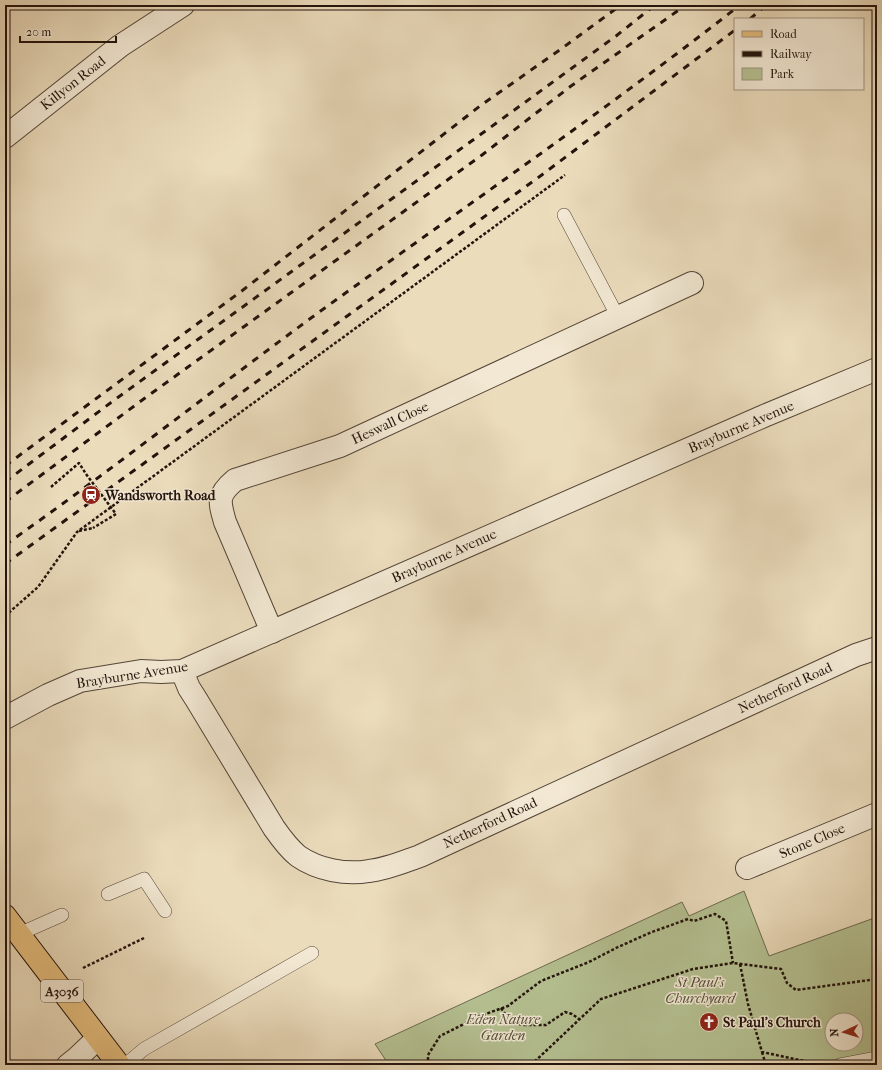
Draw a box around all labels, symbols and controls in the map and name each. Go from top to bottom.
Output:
scale bar [20,18,116,44]
legend [734,18,864,90]
text: 20 m [26,25,51,39]
text: Road [770,27,797,41]
text: Railway [770,47,812,61]
street label: Killyon Road [37,52,109,114]
text: Park [770,67,795,81]
street label: Brayburne Avenue [686,397,796,457]
street label: Heswall Close [349,398,431,448]
station icon: Wandsworth Road [80,484,102,506]
place label: Wandsworth Road [104,487,217,504]
street label: Brayburne Avenue [389,525,499,587]
street label: Brayburne Avenue [75,658,189,692]
street label: Netherford Road [735,659,835,717]
street label: Netherford Road [440,794,540,852]
street label: Stone Close [777,820,847,862]
park label: St Paul's Churchyard [665,974,737,1007]
road number: A3036 [41,980,83,1002]
park label: Eden Nature Garden [465,1011,540,1044]
church icon: St Paul's Church [698,1011,720,1033]
north arrow [824,1012,864,1052]
place label: St Paul's Church [723,1014,822,1031]
text: N [828,1027,841,1037]

